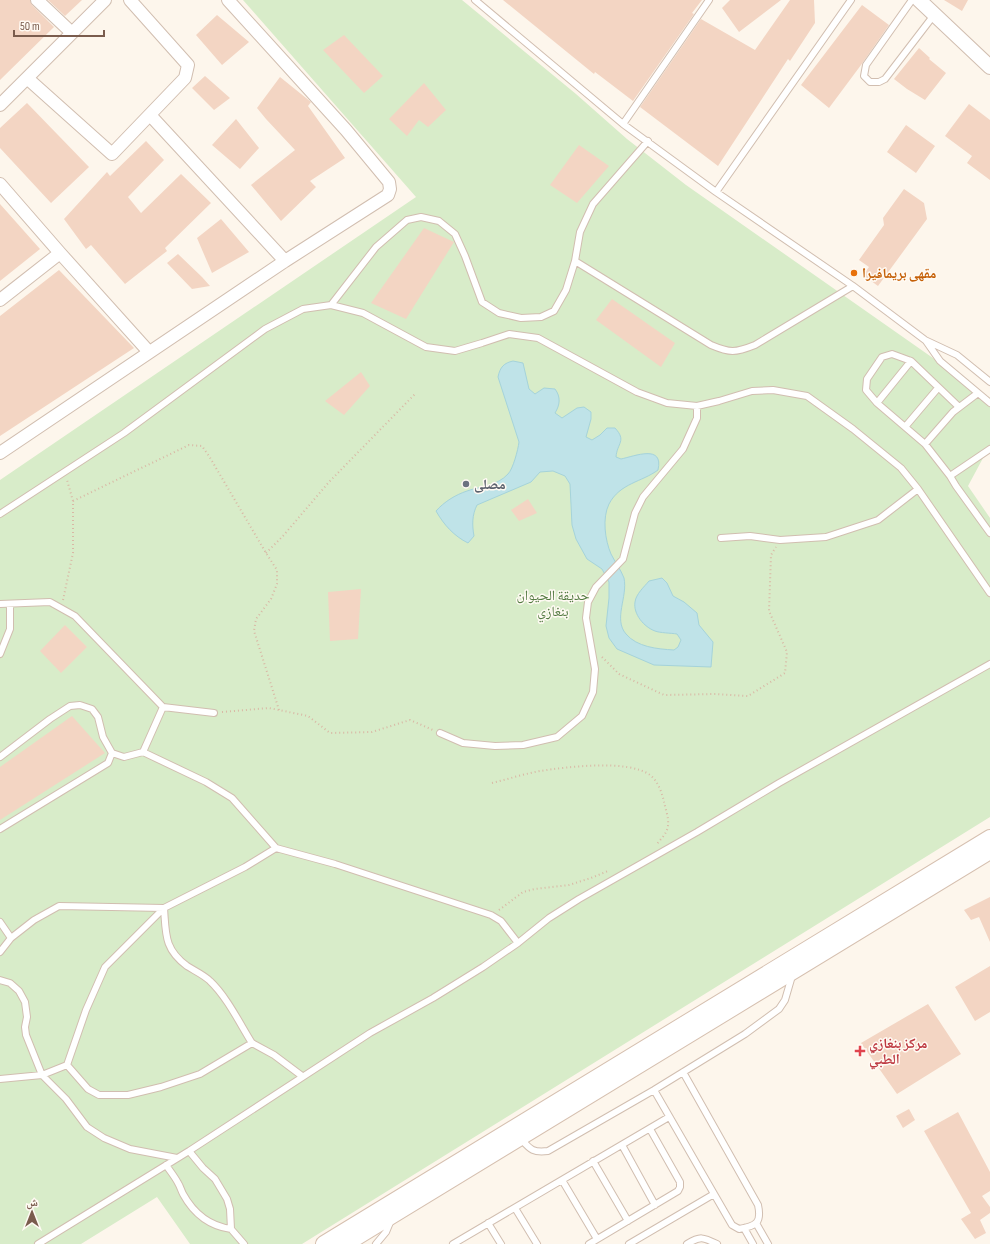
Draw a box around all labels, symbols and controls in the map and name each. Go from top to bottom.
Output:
scale bar [14,12,104,38]
text: 50 m [20,19,40,34]
place label: مقهى بريمافيرا [862,265,936,282]
marker: مقهى بريمافيرا [849,268,859,278]
place label: مصلى [474,476,506,493]
marker: مصلى [461,479,471,489]
park label: حديقة الحيوان بنغازي [516,587,590,622]
place label: مركز بنغازي الطبي [869,1035,928,1070]
marker: مركز بنغازي الطبي [854,1045,866,1057]
north arrow [12,1192,52,1232]
text: ش [26,1196,38,1210]

